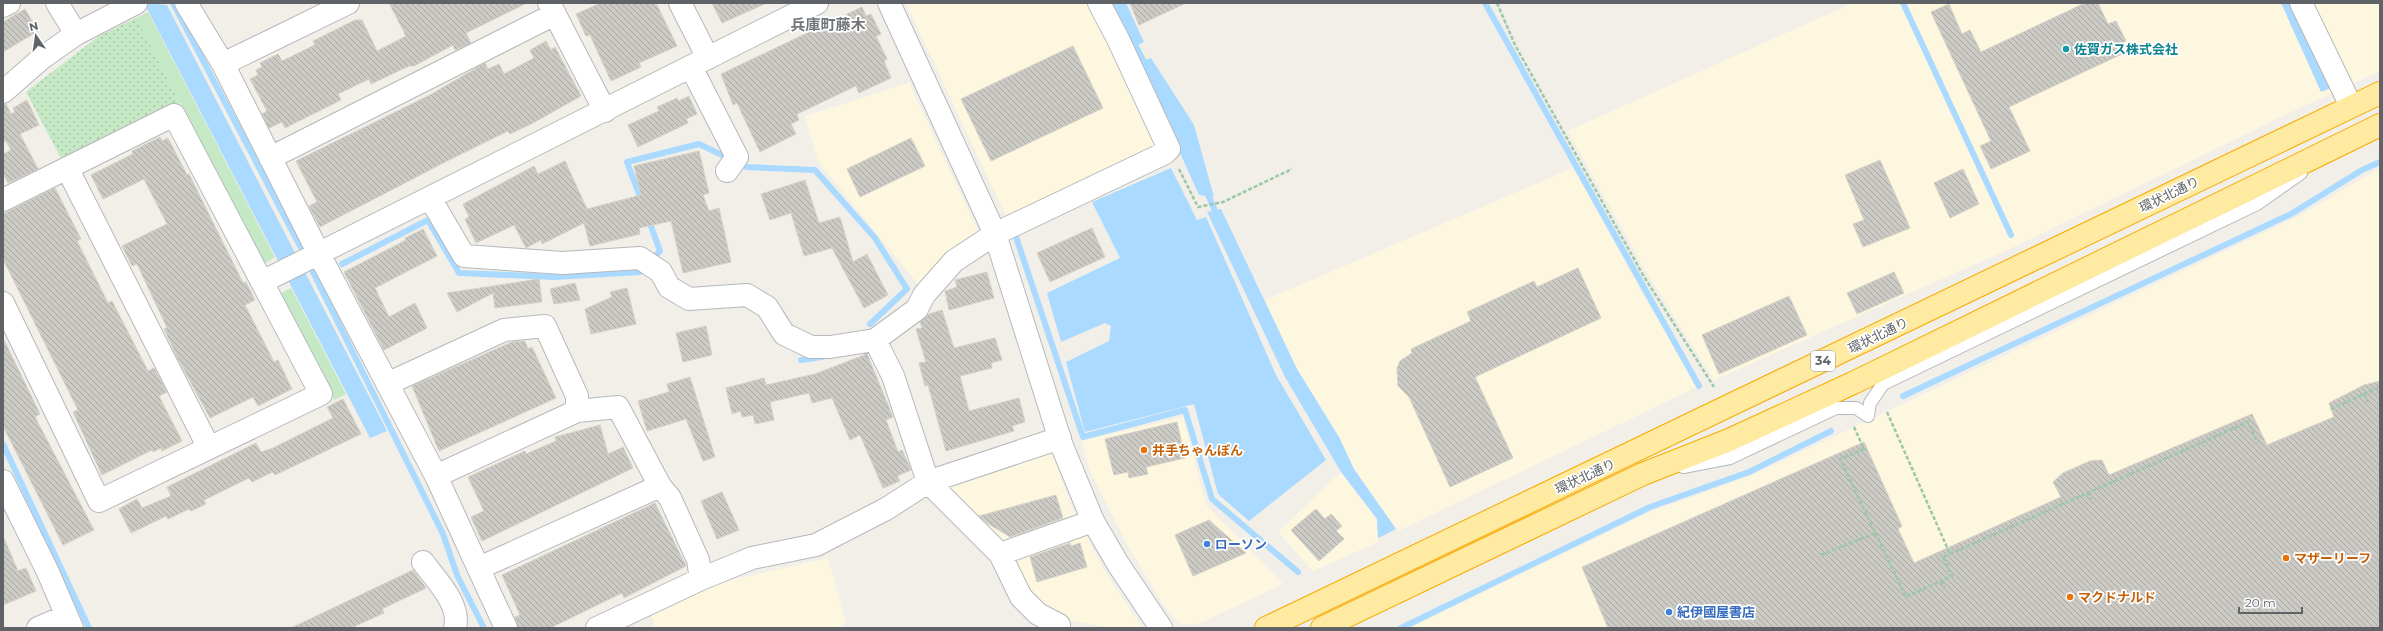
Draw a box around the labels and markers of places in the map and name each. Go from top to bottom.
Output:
place label: 佐賀ガス株式会社 [2074,41,2178,57]
marker: 佐賀ガス株式会社 [2061,44,2071,54]
place label: 井手ちゃんぽん [1152,442,1243,458]
marker: 井手ちゃんぽん [1139,445,1149,455]
place label: ローソン [1215,536,1267,552]
marker: ローソン [1202,539,1212,549]
place label: マザーリーフ [2294,550,2371,566]
marker: マザーリーフ [2281,553,2291,563]
place label: マクドナルド [2078,589,2156,605]
marker: マクドナルド [2065,592,2075,602]
place label: 紀伊國屋書店 [1677,604,1755,620]
marker: 紀伊國屋書店 [1664,607,1674,617]

